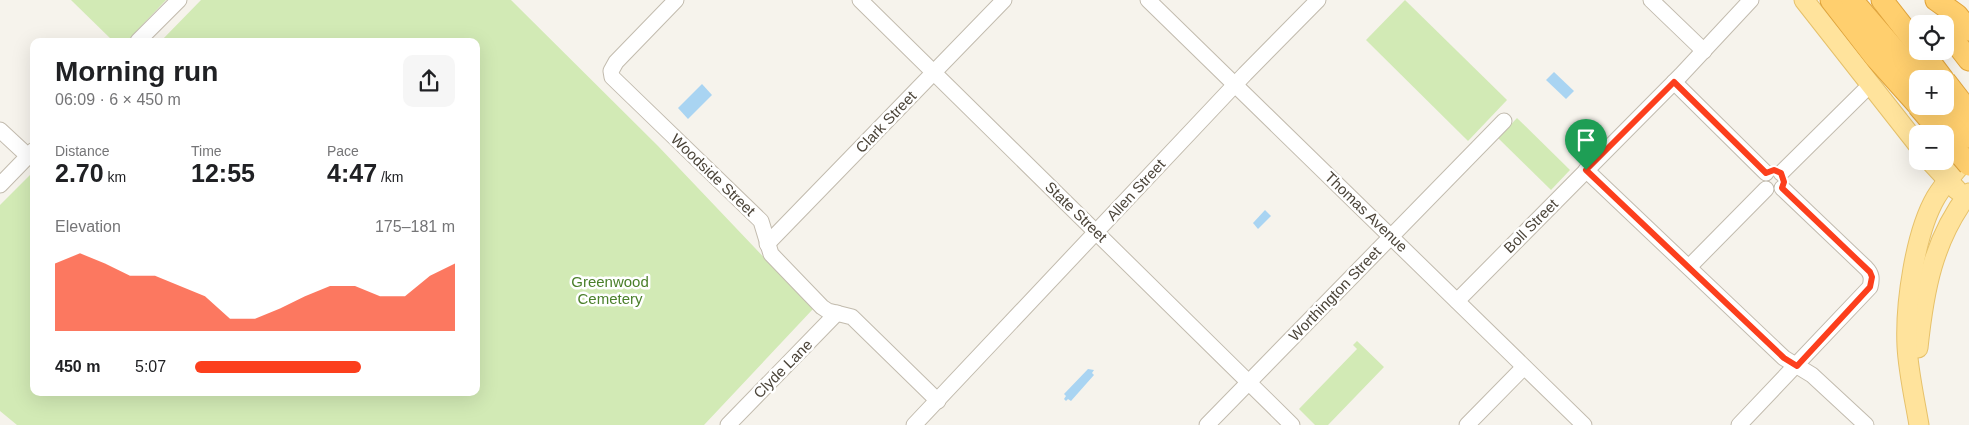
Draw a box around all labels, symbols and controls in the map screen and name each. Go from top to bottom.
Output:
map controls [1909,15,1954,170]
button: locate [1909,15,1954,60]
button: share [403,55,455,107]
text: Morning run [55,56,218,87]
button: + [1909,70,1954,115]
street label: Clark Street [852,87,920,156]
text: 06:09 · 6 × 450 m [55,91,181,108]
pin [1565,119,1607,170]
button: − [1909,125,1954,170]
icon: arrive [1572,126,1600,154]
street label: Woodside Street [668,130,760,220]
text: Distance [55,143,109,159]
text: Time [191,143,222,159]
text: Pace [327,143,359,159]
street label: Allen Street [1103,155,1169,224]
text: 2.70 [55,159,104,187]
text: 12:55 [191,159,255,187]
text: 4:47 [327,159,377,187]
street label: Thomas Avenue [1322,168,1411,255]
text: km [104,169,126,185]
text: /km [377,169,404,185]
street label: State Street [1042,178,1111,246]
street label: Boll Street [1500,195,1562,256]
text: Elevation [55,218,121,235]
text: 175–181 m [375,218,455,235]
street label: Worthington Street [1285,242,1385,344]
park label: Greenwood Cemetery [571,273,649,307]
street label: Clyde Lane [750,336,815,401]
text: 450 m [55,358,100,375]
text: 5:07 [135,358,166,375]

